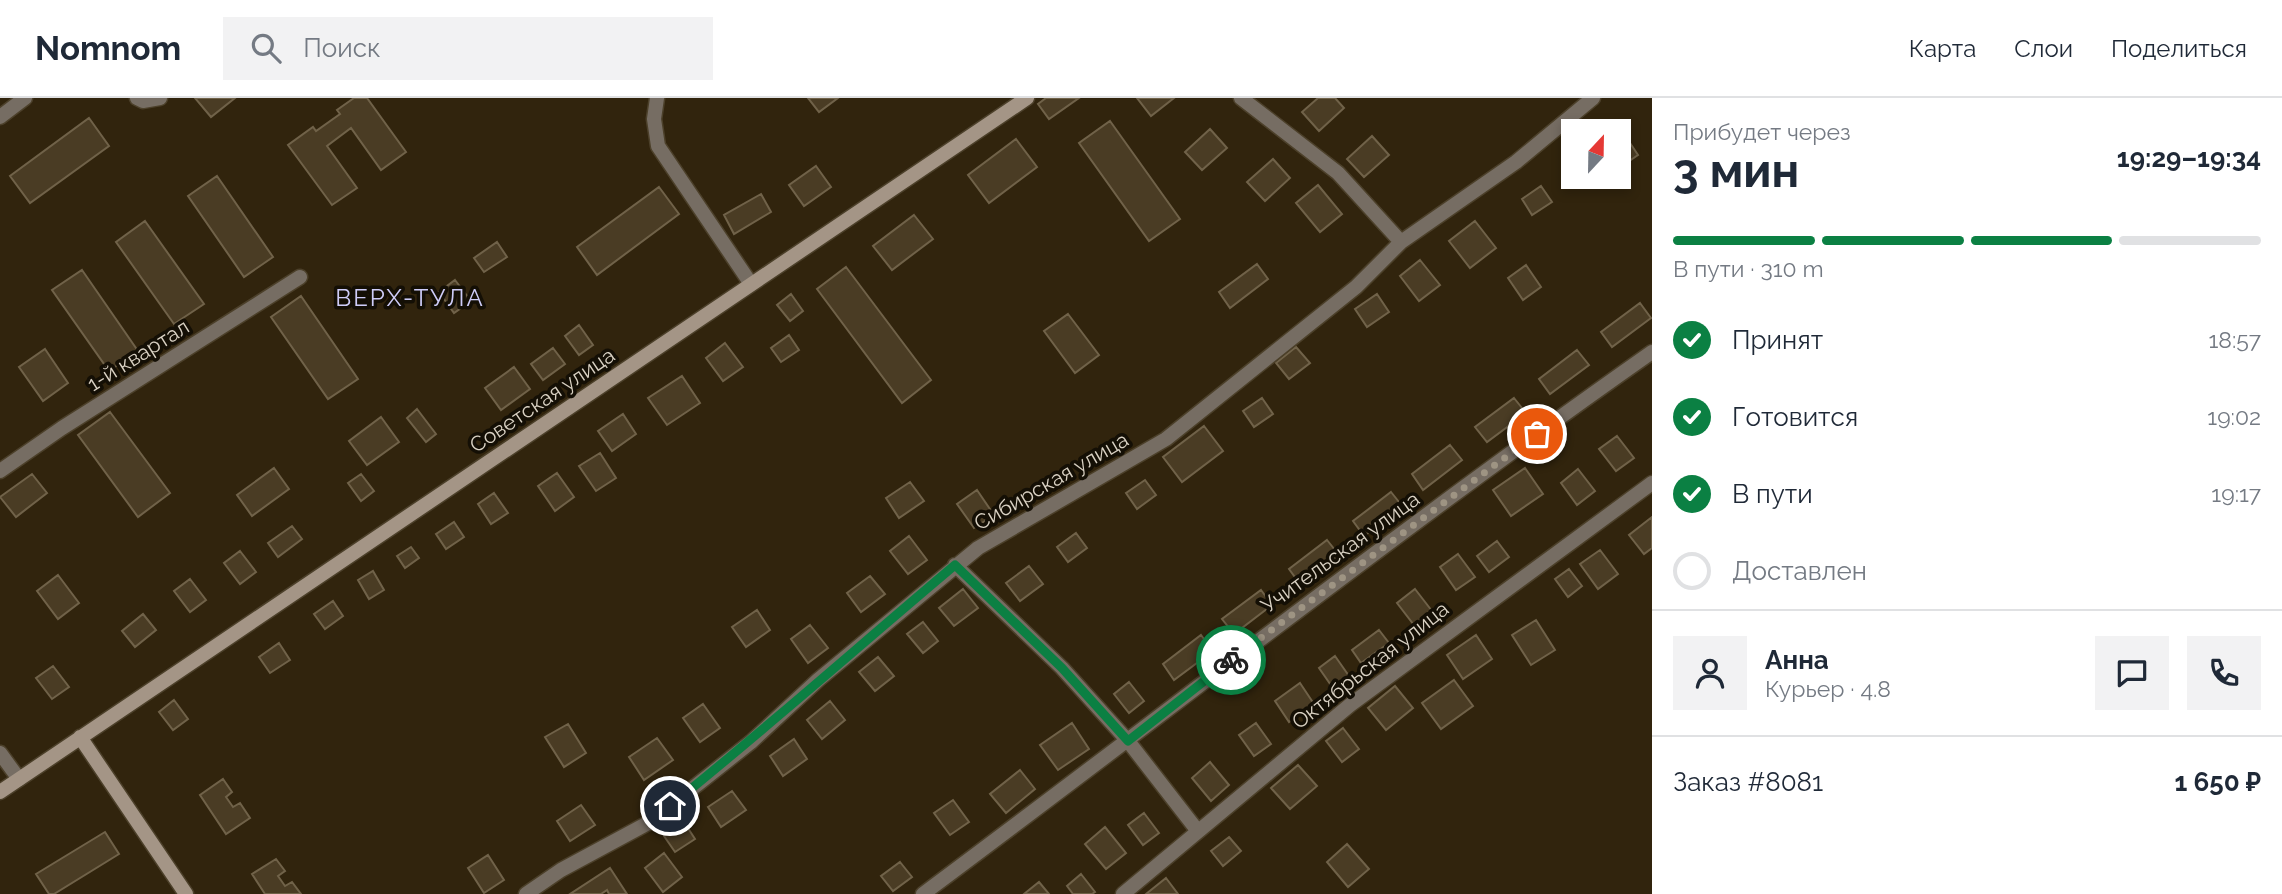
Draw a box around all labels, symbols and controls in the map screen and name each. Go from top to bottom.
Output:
search box [223,17,713,80]
text: Nomnom [35,29,181,68]
icon: search [247,29,285,67]
text: Поиск [303,33,381,63]
text: Карта [1909,34,1976,63]
text: Слои [2014,34,2073,63]
text: Поделиться [2111,34,2247,63]
text: Прибудет через [1673,118,1851,145]
north arrow [1561,119,1631,189]
map controls [1561,119,1631,189]
text: 19:29–19:34 [2117,143,2261,173]
text: 3 мин [1673,144,1799,198]
text: В пути · 310 m [1673,255,1824,282]
district label: ВЕРХ-ТУЛА [335,283,485,312]
street label: 1-й квартал [82,314,194,396]
icon: check [1673,321,1711,359]
text: Принят [1732,325,1823,355]
text: 18:57 [2208,326,2261,353]
street label: Советская улица [465,342,619,458]
icon: check [1673,398,1711,436]
text: Готовится [1732,402,1858,432]
text: 19:02 [2207,403,2261,430]
pin [1507,404,1567,464]
icon: bag [1518,415,1556,453]
street label: Сибирская улица [969,427,1133,535]
icon: check [1673,475,1711,513]
text: В пути [1732,479,1813,509]
text: 19:17 [2211,480,2261,507]
street label: Учительская улица [1256,486,1424,618]
text: Доставлен [1732,556,1867,586]
street label: Октябрьская улица [1287,596,1453,734]
courier [1196,625,1266,695]
button: person [1673,636,1747,710]
button: chat [2095,636,2169,710]
button: phone [2187,636,2261,710]
icon: bike [1212,641,1250,679]
text: Анна [1765,645,1829,675]
text: Курьер · 4.8 [1765,675,1891,702]
text: Заказ #8081 [1673,767,1823,797]
text: 1 650 ₽ [2174,767,2261,797]
pin [640,776,700,836]
icon: home [651,787,689,825]

